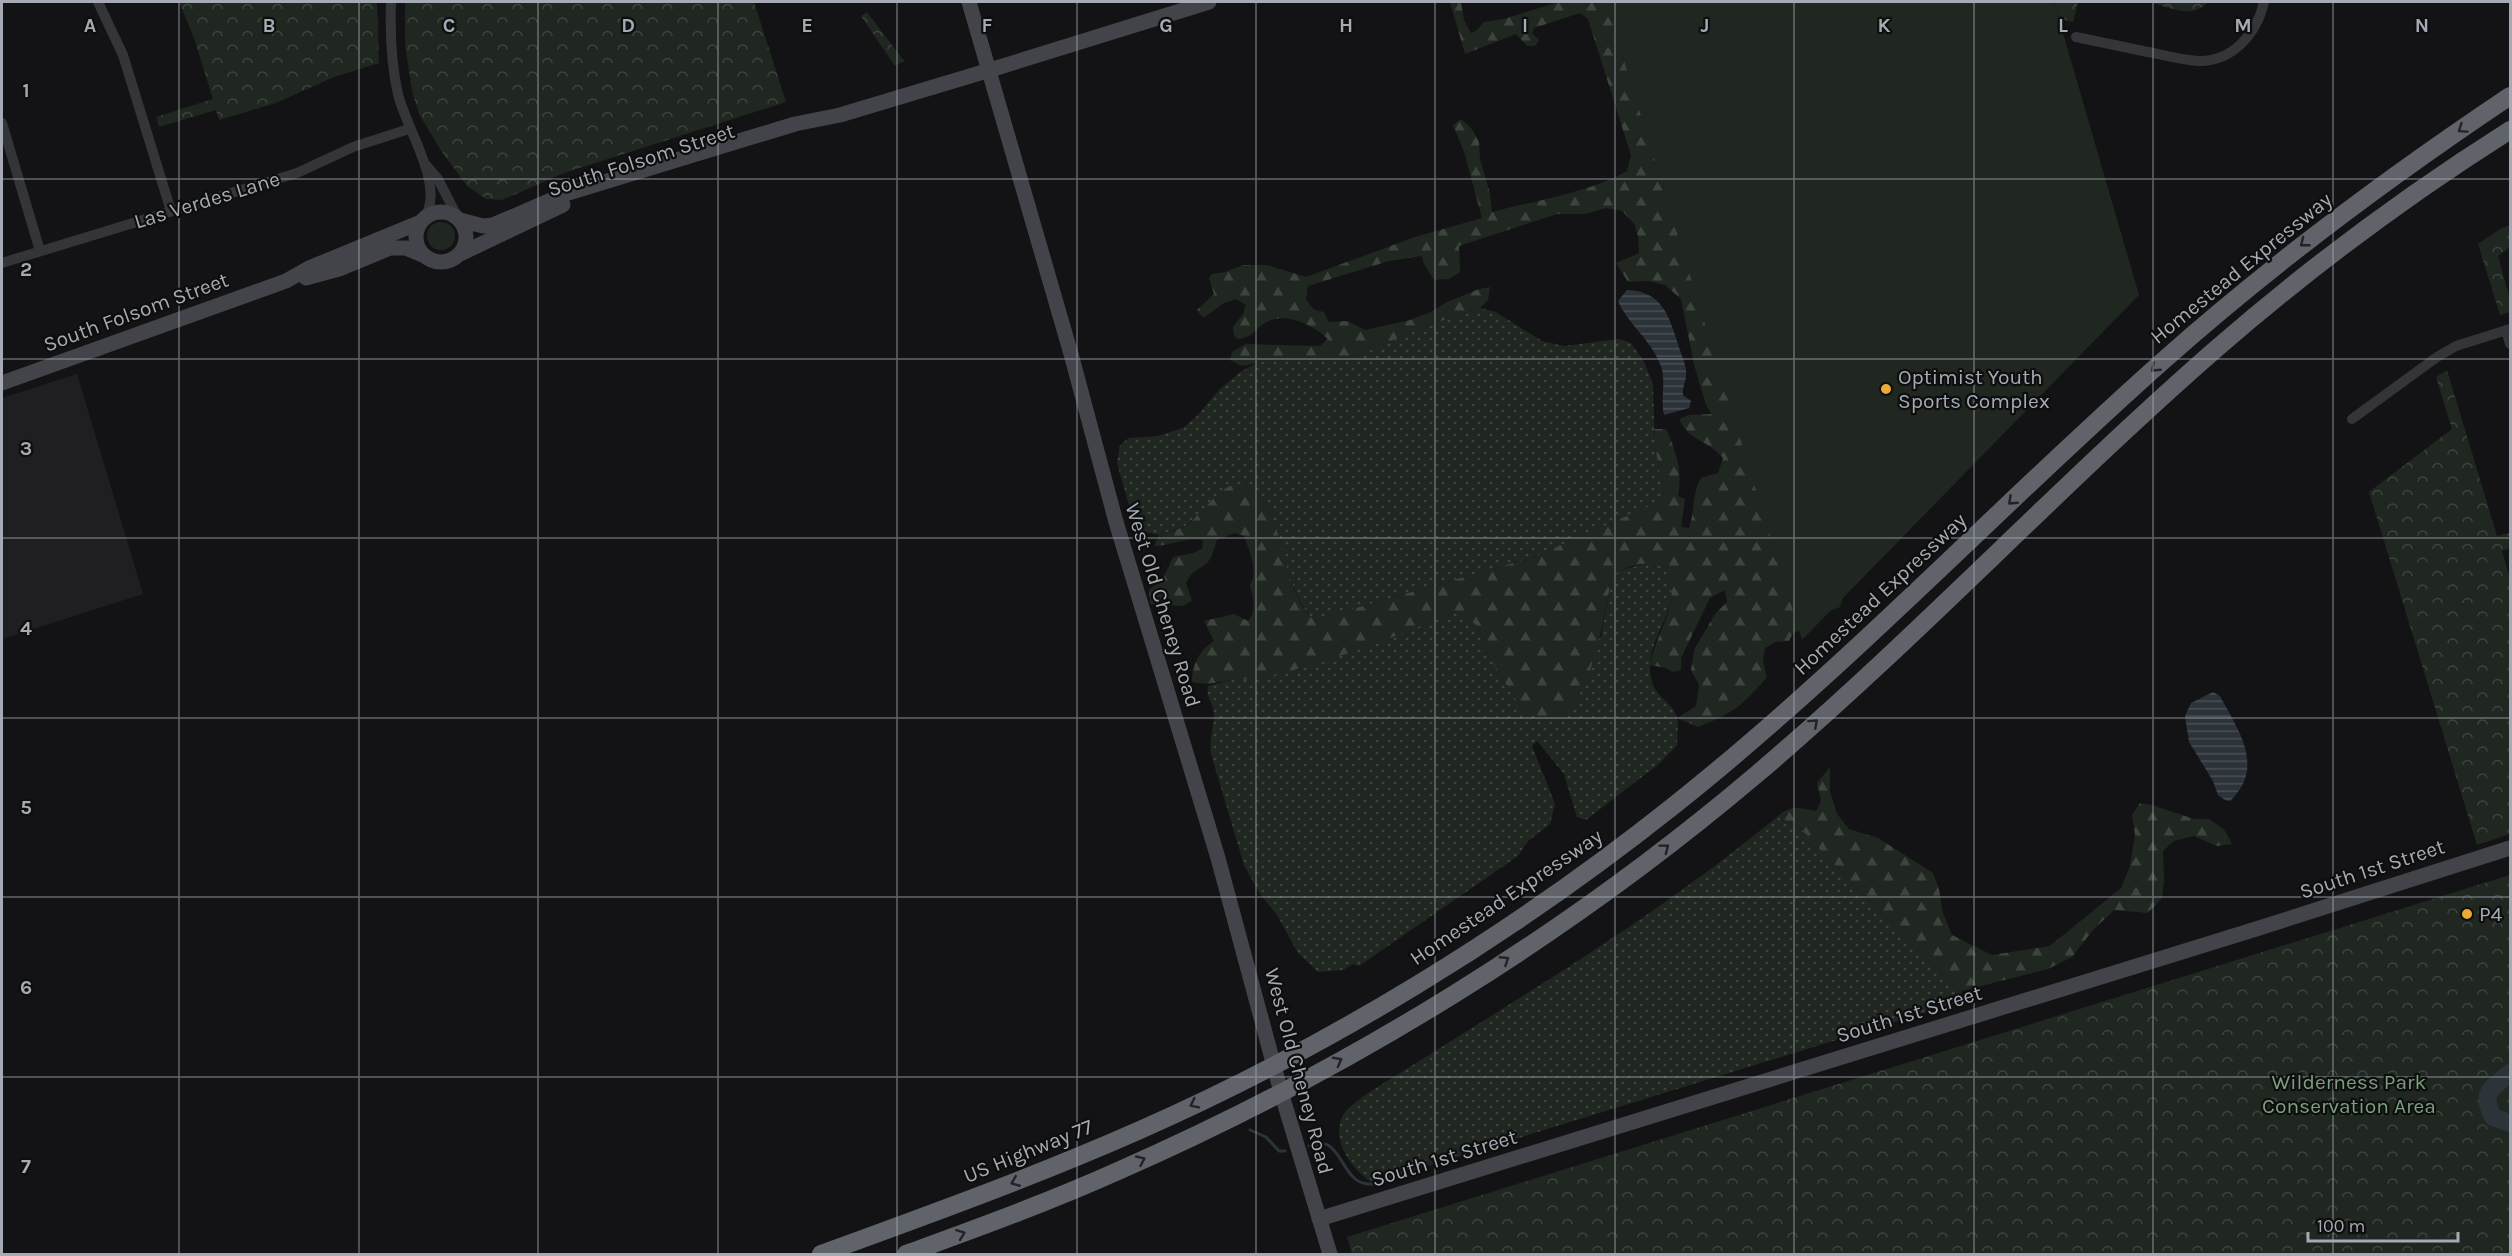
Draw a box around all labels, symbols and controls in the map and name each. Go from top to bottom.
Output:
text: A [84,14,97,37]
text: B [263,14,275,37]
text: C [443,14,455,37]
text: D [621,14,635,37]
text: E [801,14,813,37]
text: F [982,14,993,37]
text: G [1159,14,1173,37]
text: H [1339,14,1353,37]
text: I [1522,14,1528,37]
text: J [1701,14,1709,37]
text: K [1877,14,1891,37]
text: L [2058,14,2068,37]
text: M [2234,14,2252,37]
text: N [2415,14,2429,37]
text: 1 [22,79,30,102]
street label: South Folsom Street [545,118,738,202]
one-way arrow [2458,121,2468,133]
street label: Las Verdes Lane [131,166,283,234]
street label: Homestead Expressway [2145,187,2337,349]
one-way arrow [2300,235,2311,246]
text: 2 [20,258,32,281]
street label: South Folsom Street [40,267,232,357]
one-way arrow [2151,361,2161,372]
place label: Optimist Youth Sports Complex [1898,365,2050,413]
marker: Optimist Youth Sports Complex [1879,382,1893,396]
text: 3 [20,437,32,460]
one-way arrow [2008,494,2019,505]
street label: West Old Cheney Road [1120,500,1206,710]
street label: Homestead Expressway [1789,508,1971,680]
text: 4 [20,617,32,640]
one-way arrow [1808,719,1818,730]
text: 5 [20,796,32,819]
street label: Homestead Expressway [1405,824,1607,970]
street label: South 1st Street [2297,834,2448,904]
one-way arrow [1658,844,1669,855]
place label: P4 [2479,902,2503,926]
marker: P4 [2460,907,2474,921]
one-way arrow [1498,956,1509,967]
street label: West Old Cheney Road [1260,965,1338,1177]
text: 6 [20,976,32,999]
street label: South 1st Street [1833,980,1985,1048]
one-way arrow [1332,1057,1343,1068]
park label: Wilderness Park Conservation Area [2262,1070,2436,1118]
one-way arrow [1189,1097,1200,1109]
street label: US Highway 77 [960,1114,1096,1188]
street label: South 1st Street [1368,1124,1520,1192]
text: 7 [21,1155,31,1178]
one-way arrow [1135,1156,1146,1168]
one-way arrow [1010,1175,1021,1187]
scale bar [2308,1205,2458,1243]
text: 100 m [2317,1215,2365,1237]
one-way arrow [954,1229,965,1241]

